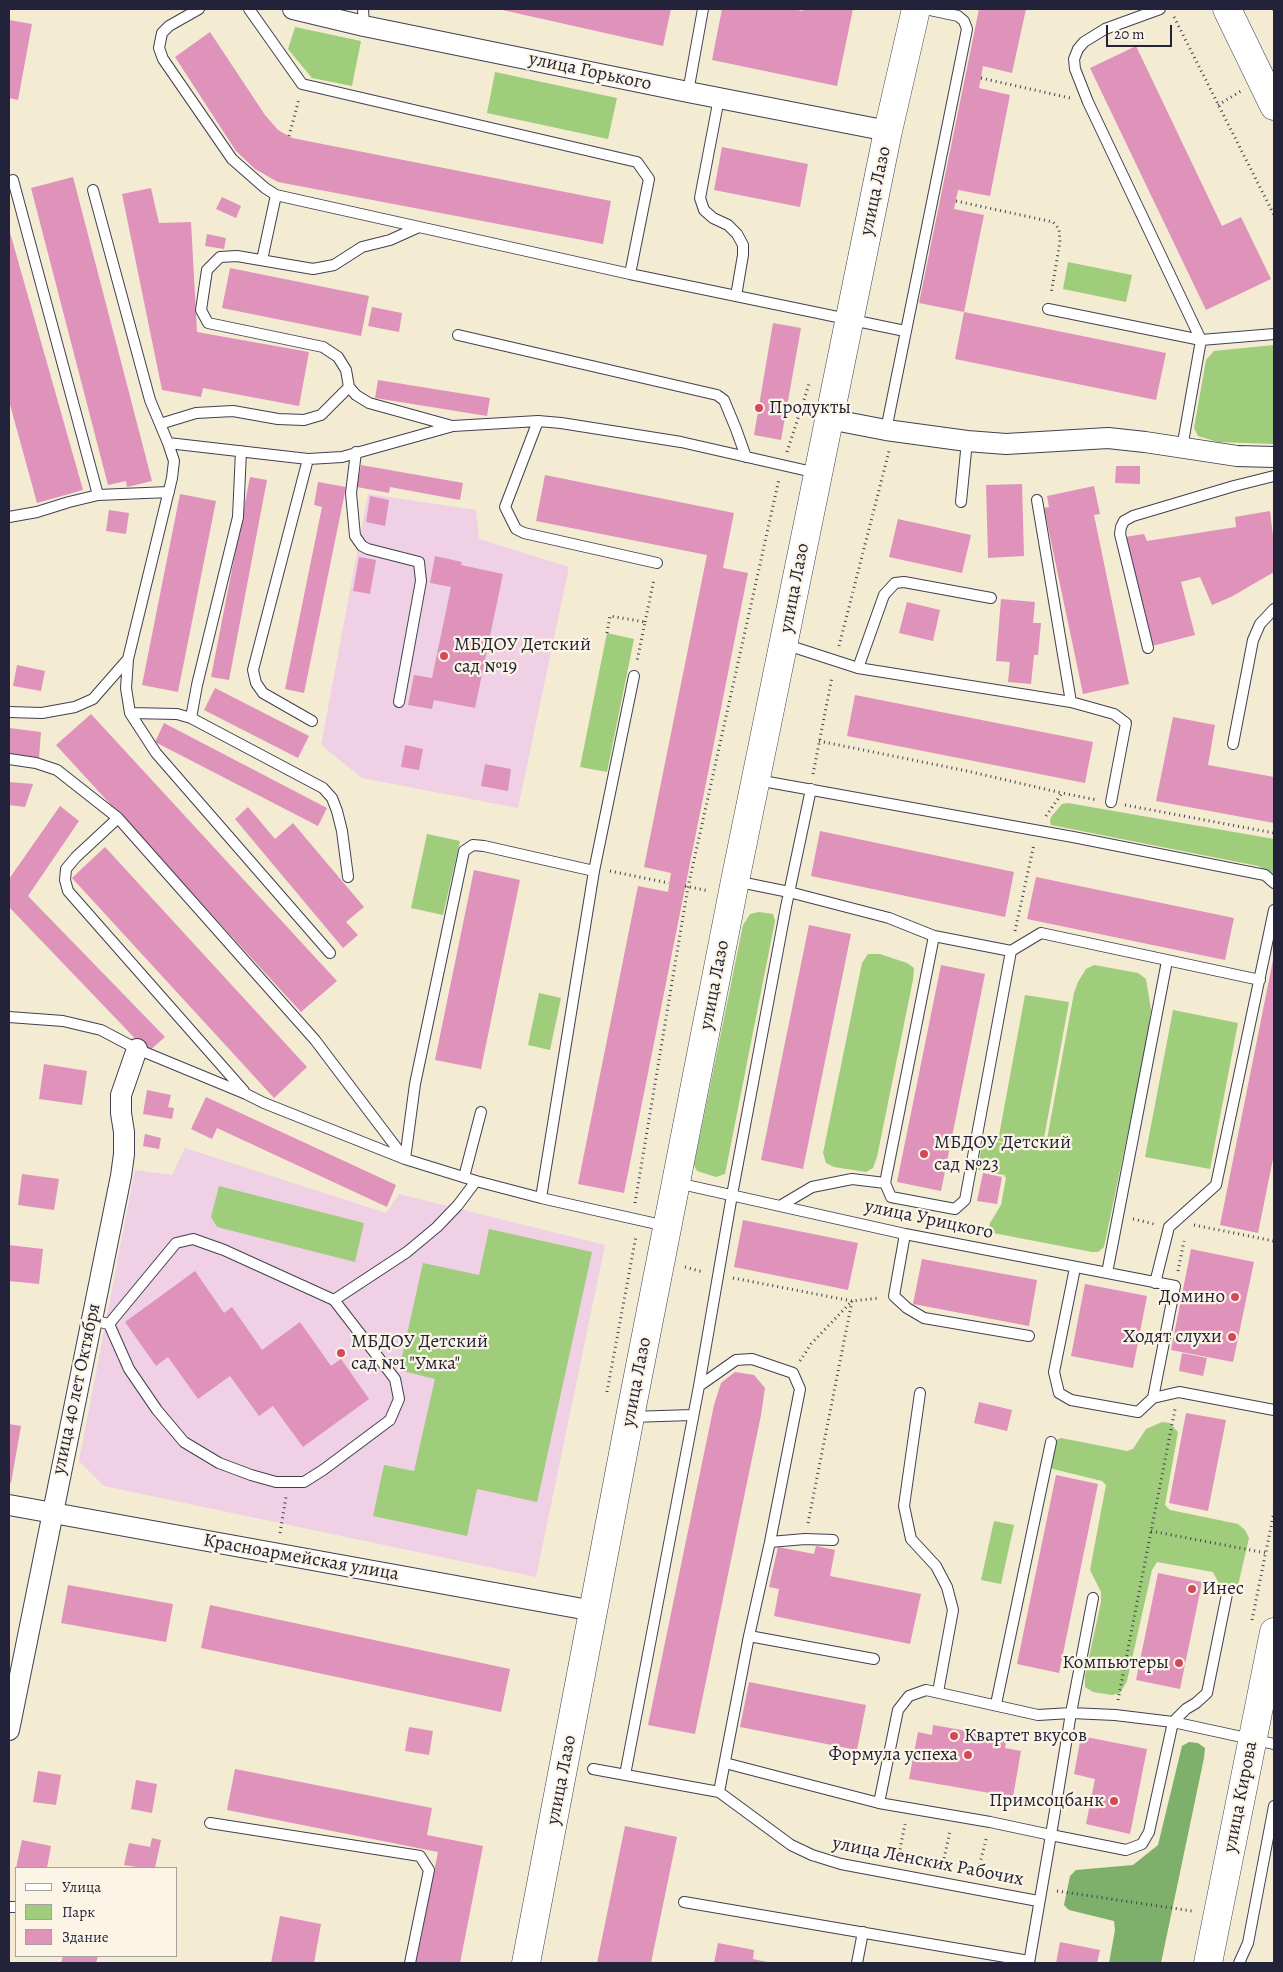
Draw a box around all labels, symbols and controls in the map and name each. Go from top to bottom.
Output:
scale bar [1108,15,1174,47]
text: 20 m [1114,24,1145,44]
street label: улица Горького [527,48,653,96]
street label: улица Лазо [855,144,897,238]
place label: Продукты [769,397,851,419]
marker: Продукты [753,402,765,414]
street label: улица Лазо [775,541,815,635]
place label: МБДОУ Детский сад №19 [454,634,591,678]
marker: МБДОУ Детский сад №19 [438,650,450,662]
street label: улица Лазо [695,938,735,1032]
place label: МБДОУ Детский сад №23 [934,1132,1071,1176]
marker: МБДОУ Детский сад №23 [918,1148,930,1160]
street label: улица Урицкого [863,1195,995,1245]
place label: Домино [1159,1286,1225,1308]
marker: Домино [1229,1291,1241,1303]
street label: улица 40 лет Октября [48,1301,106,1477]
place label: Ходят слухи [1123,1326,1222,1348]
place label: МБДОУ Детский сад №1 "Умка" [351,1331,488,1375]
marker: Ходят слухи [1226,1331,1238,1343]
street label: улица Лазо [617,1335,657,1429]
marker: МБДОУ Детский сад №1 "Умка" [335,1347,347,1359]
street label: Красноармейская улица [201,1530,401,1586]
place label: Инес [1202,1578,1244,1600]
marker: Инес [1186,1583,1198,1595]
place label: Компьютеры [1062,1652,1169,1674]
marker: Компьютеры [1173,1657,1185,1669]
place label: Квартет вкусов [964,1725,1087,1747]
marker: Квартет вкусов [948,1730,960,1742]
street label: улица Лазо [542,1733,582,1827]
street label: улица Кирова [1219,1739,1263,1855]
place label: Формула успеха [828,1744,958,1766]
marker: Формула успеха [962,1749,974,1761]
place label: Примсоцбанк [989,1790,1104,1812]
marker: Примсоцбанк [1108,1795,1120,1807]
street label: улица Ленских Рабочих [830,1832,1026,1892]
legend [15,1867,178,1957]
text: Улица [62,1877,101,1897]
text: Парк [62,1902,95,1922]
text: Здание [62,1927,109,1947]

